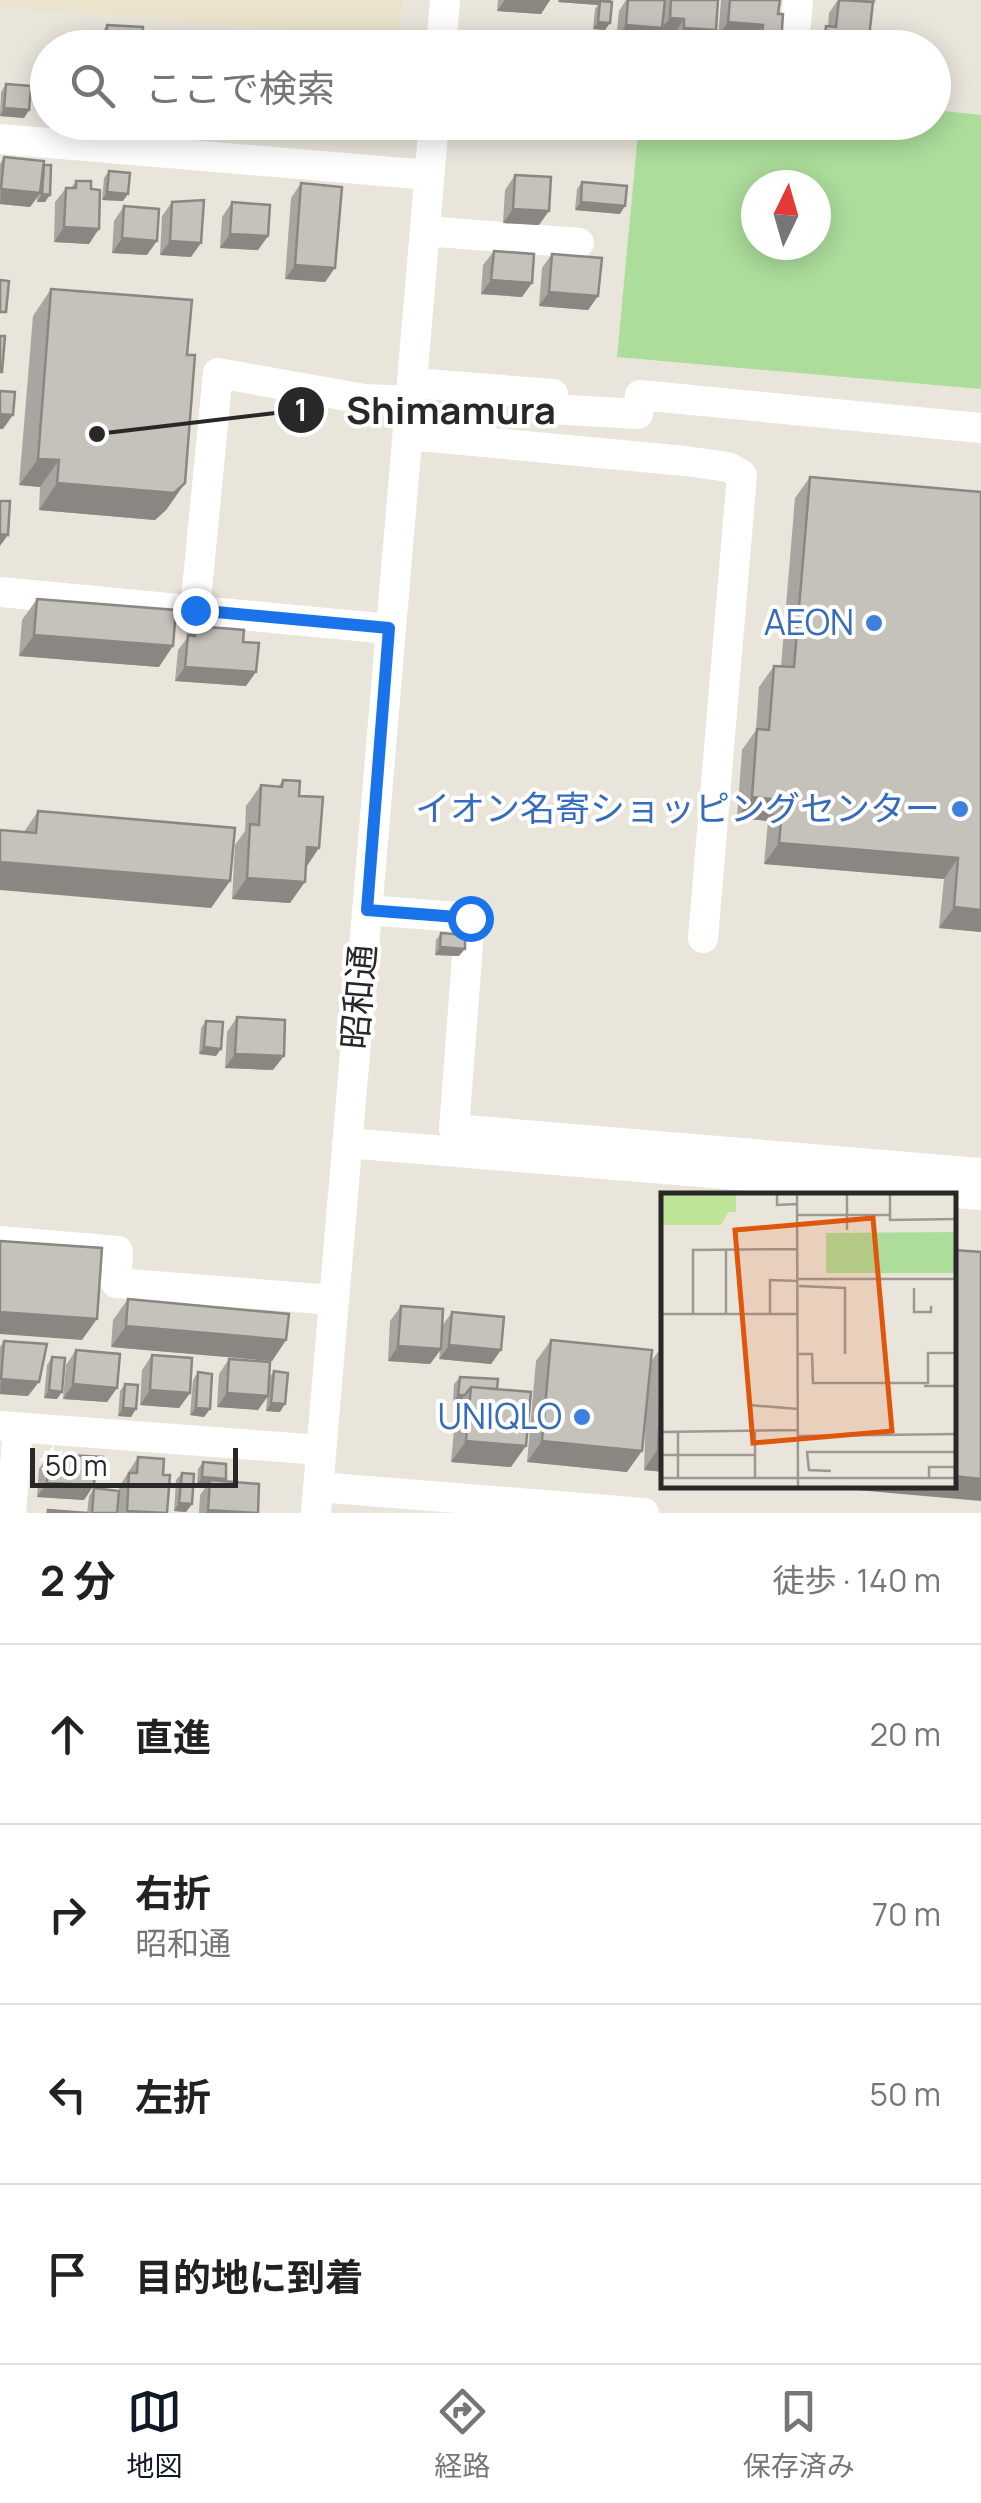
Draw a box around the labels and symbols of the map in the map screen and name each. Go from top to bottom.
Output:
north arrow [741,170,831,260]
callout: Shimamura [276,376,576,444]
text: Shimamura [346,383,556,435]
text: 1 [294,389,308,430]
route end [173,588,219,634]
place label: AEON [764,598,854,646]
marker: AEON [863,612,885,634]
place label: イオン名寄ショッピングセンター [415,784,940,832]
marker: イオン名寄ショッピングセンター [949,798,971,820]
route start [448,896,494,942]
street label: 昭和通 [330,943,386,1051]
inset map [661,1193,956,1488]
place label: UNIQLO [437,1392,562,1440]
marker: UNIQLO [571,1406,593,1428]
scale bar [30,1443,238,1488]

